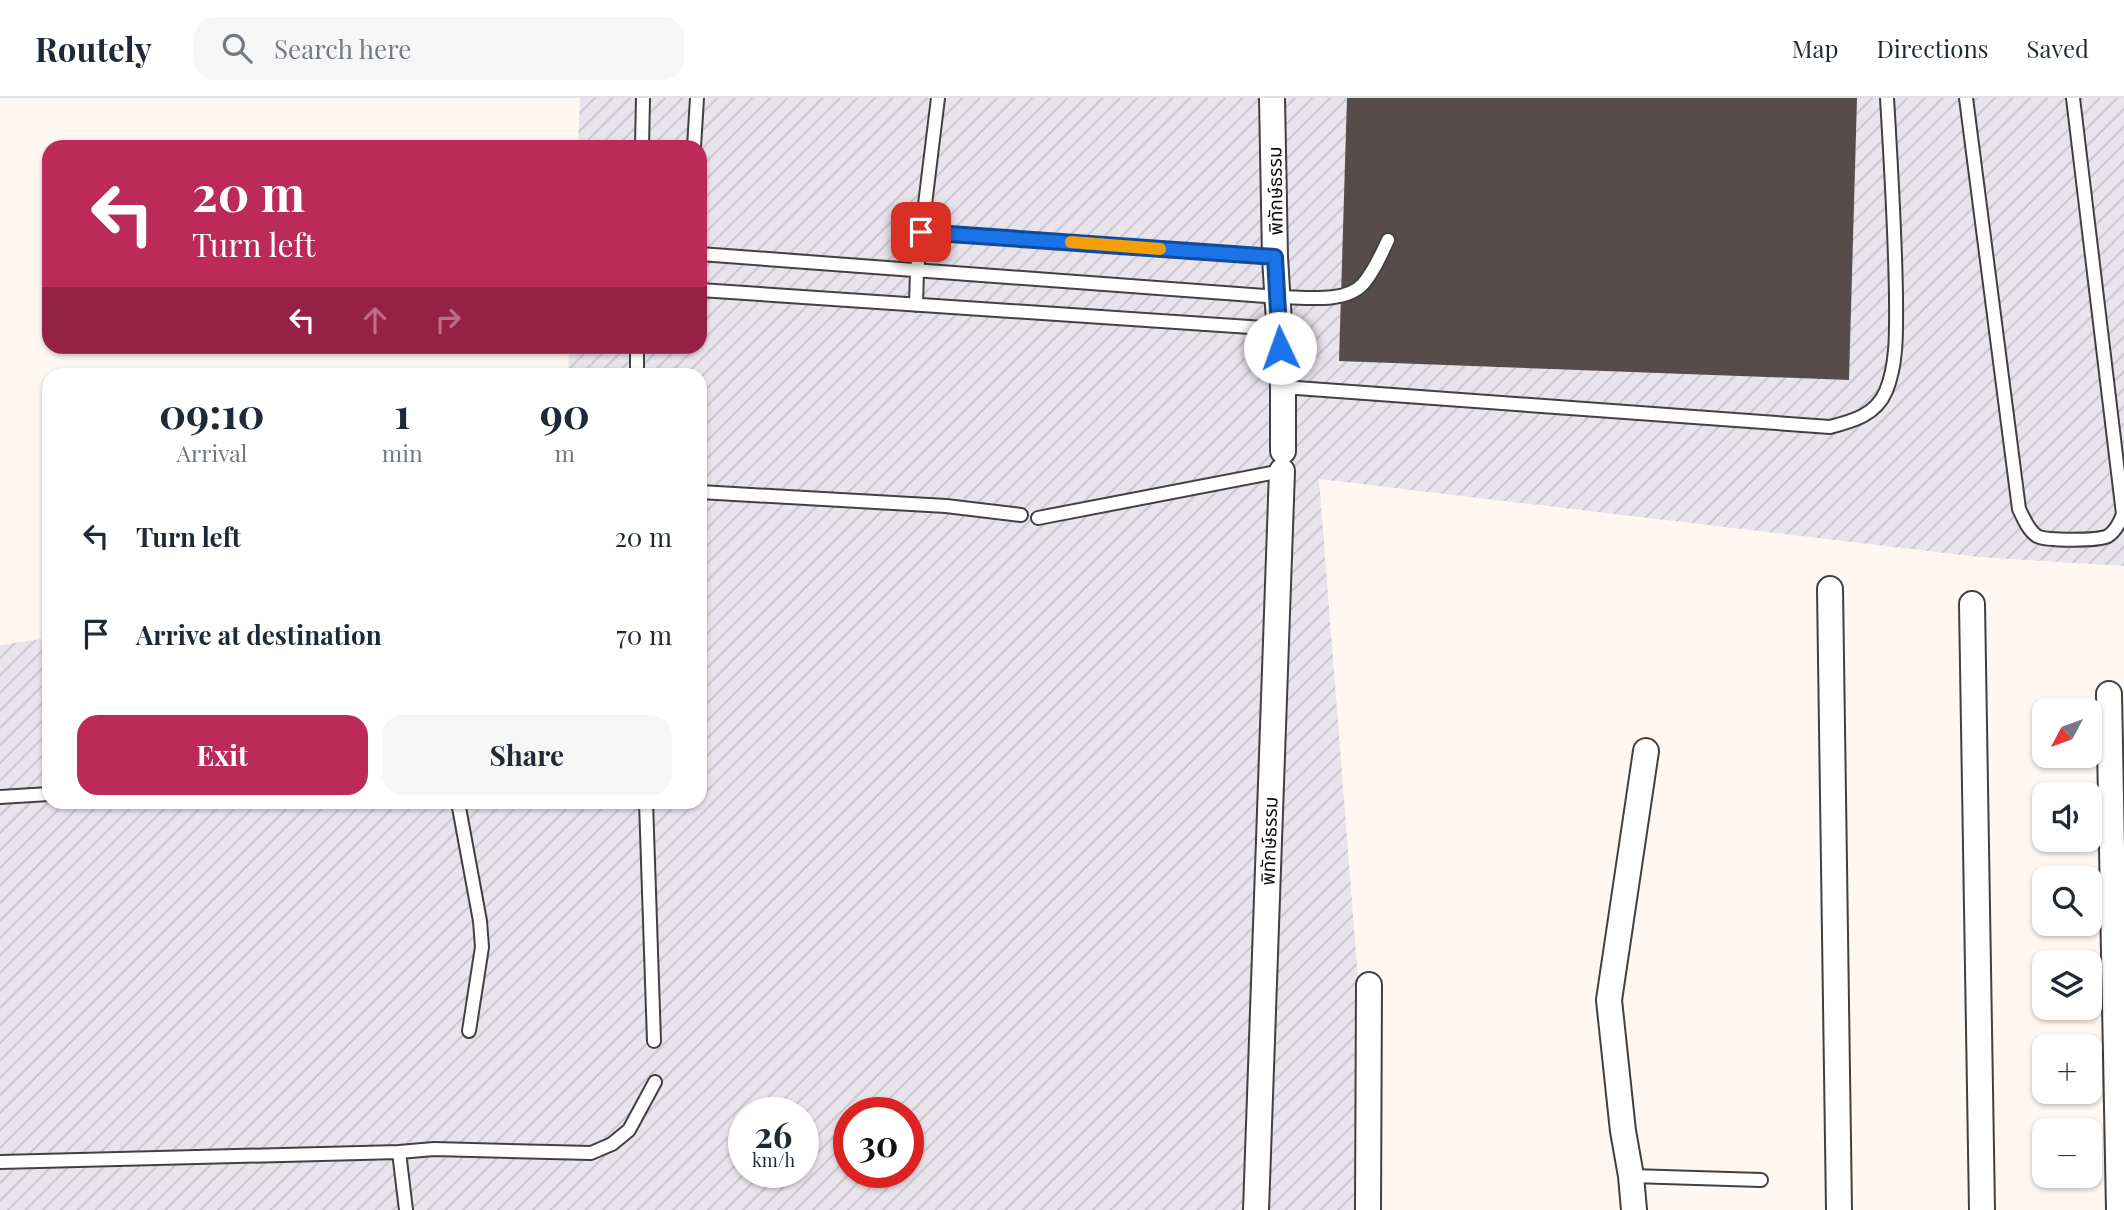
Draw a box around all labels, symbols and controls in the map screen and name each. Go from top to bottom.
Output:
search box [194,17,684,80]
text: Routely [35,26,152,70]
icon: search [218,29,256,67]
text: Search here [274,31,411,66]
text: Map [1792,32,1838,64]
text: Directions [1876,32,1989,64]
text: Saved [2027,32,2089,64]
street label: พิทักษ์ธรรม [1260,146,1288,236]
text: 20 m [192,159,305,224]
icon: left [77,168,168,259]
pin [891,202,951,262]
icon: arrive [902,213,940,251]
text: Turn left [192,222,316,265]
icon: left [283,301,321,339]
icon: ahead [356,301,394,339]
icon: right [429,301,467,339]
position arrow [1243,311,1317,385]
text: 09:10 [159,384,265,440]
text: 1 [394,384,410,440]
text: 90 [540,384,590,440]
text: Arrival [176,437,247,468]
text: min [382,437,423,468]
text: m [555,437,575,468]
icon: left [77,517,115,555]
text: Turn left [136,519,241,554]
text: 20 m [614,519,672,554]
icon: arrive [77,615,115,653]
text: Arrive at destination [136,617,382,652]
text: 70 m [616,617,672,652]
north arrow [2032,698,2102,768]
map controls [2032,698,2102,1188]
button: Exit [77,715,368,795]
button: Share [382,715,672,795]
button: sound [2032,782,2102,852]
street label: พิทักษ์ธรรม [1253,796,1283,886]
button: search [2032,866,2102,936]
button: layers [2032,950,2102,1020]
button: + [2032,1034,2102,1104]
speed limit sign: 30 [833,1097,924,1188]
text: 26 [755,1110,792,1157]
button: − [2032,1118,2102,1188]
text: km/h [752,1148,795,1172]

